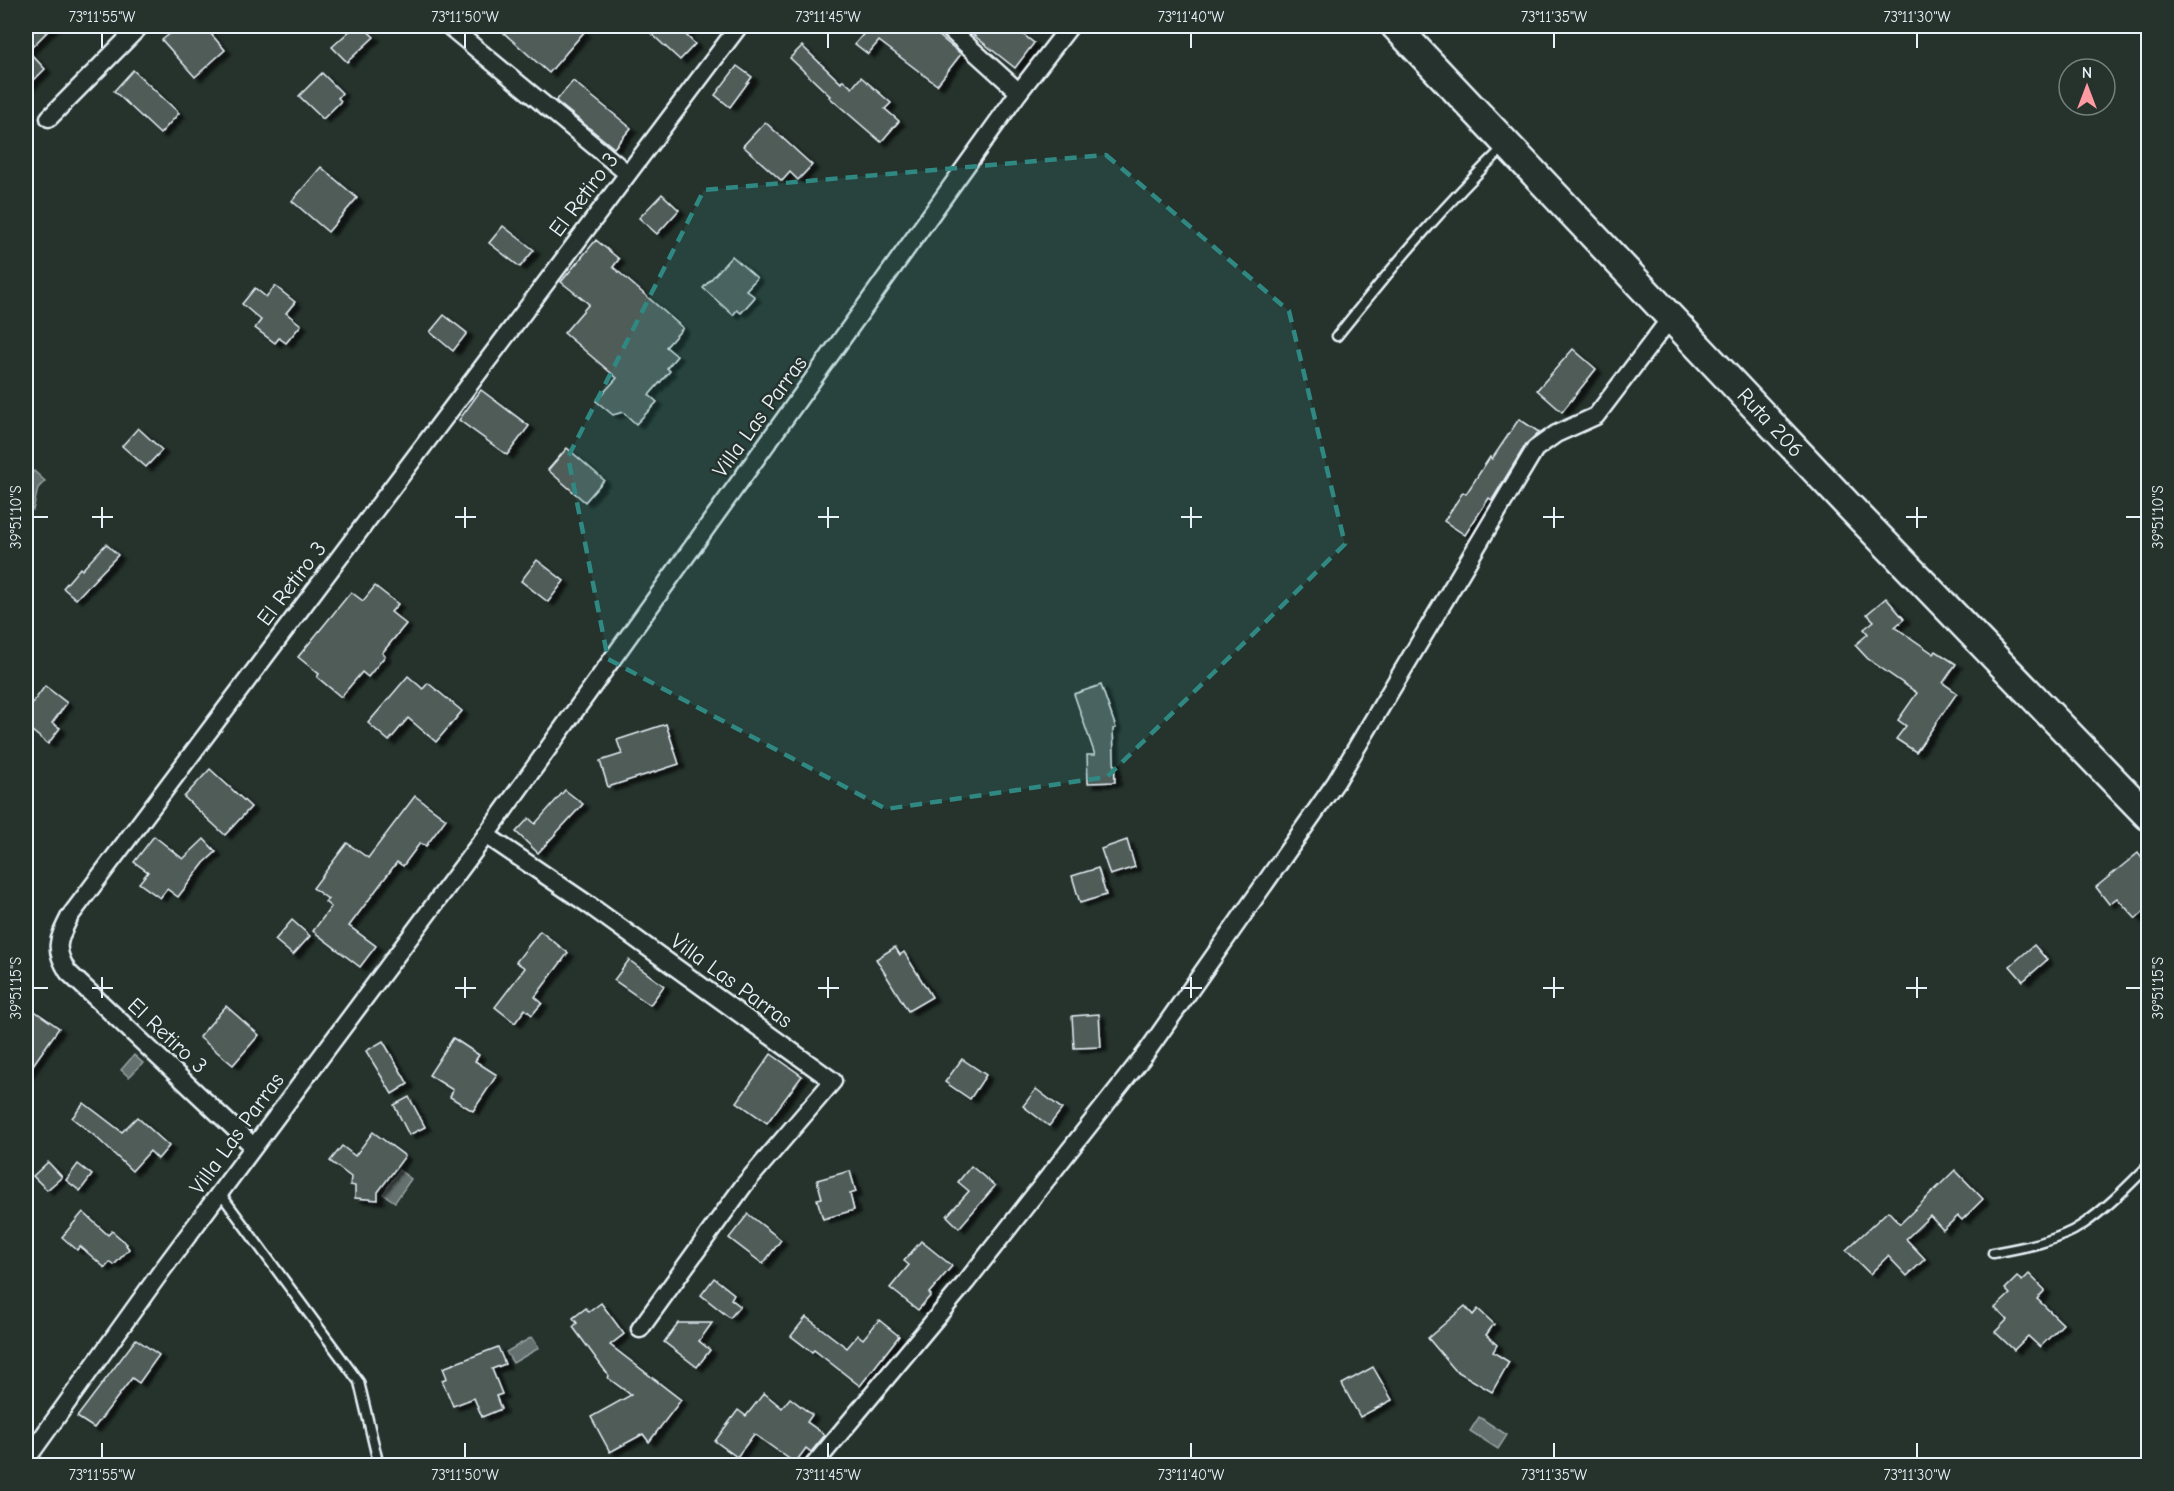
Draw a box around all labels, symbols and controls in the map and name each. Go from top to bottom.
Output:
text: 73°11'55"W [69,8,135,26]
text: 73°11'50"W [431,8,499,26]
text: 73°11'45"W [795,8,861,26]
text: 73°11'40"W [1158,8,1224,26]
text: 73°11'35"W [1521,8,1587,26]
text: 73°11'30"W [1883,8,1951,26]
north arrow [2057,57,2117,117]
text: N [2082,64,2092,82]
street label: El Retiro 3 [544,147,624,242]
street label: Villa Las Parras [707,351,813,482]
street label: Ruta 206 [1732,383,1809,463]
text: 39°51'10"S [7,485,25,549]
text: 39°51'10"S [2149,485,2167,549]
street label: El Retiro 3 [252,536,332,631]
street label: Villa Las Parras [666,928,797,1034]
text: 39°51'15"S [7,957,25,1019]
text: 39°51'15"S [2149,957,2167,1019]
street label: El Retiro 3 [122,992,212,1079]
street label: Villa Las Parras [184,1068,290,1199]
text: 73°11'55"W [69,1466,135,1484]
text: 73°11'50"W [431,1466,499,1484]
text: 73°11'45"W [795,1466,861,1484]
text: 73°11'40"W [1158,1466,1224,1484]
text: 73°11'35"W [1521,1466,1587,1484]
text: 73°11'30"W [1883,1466,1951,1484]

